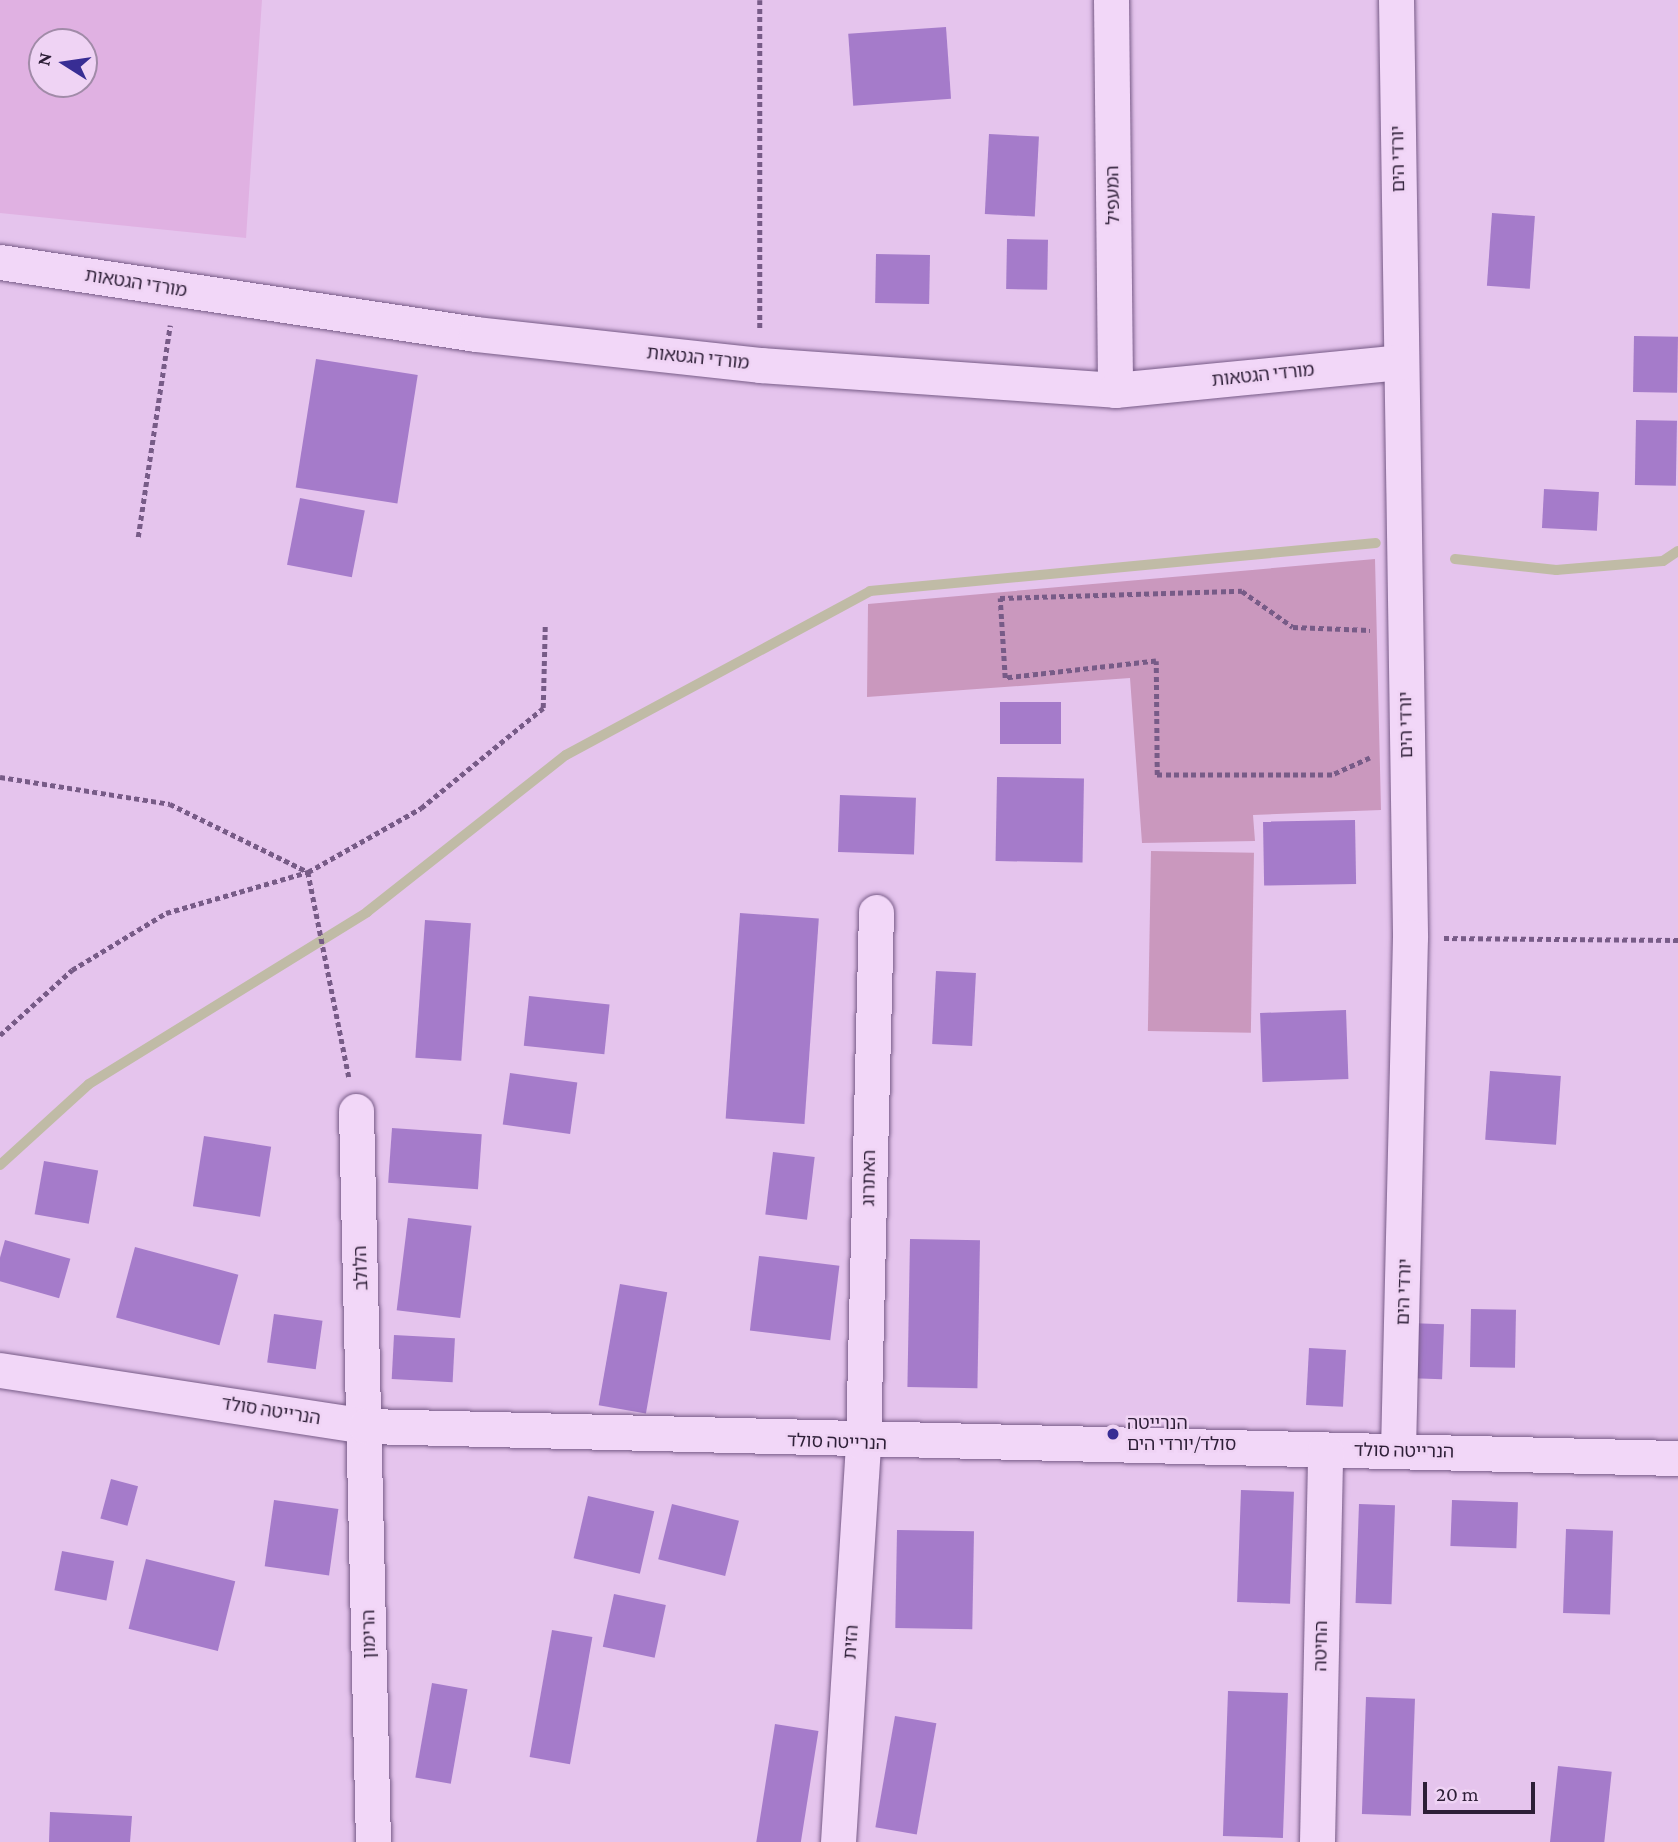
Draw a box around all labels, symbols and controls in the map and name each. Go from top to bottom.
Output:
north arrow [28,28,98,98]
text: N [32,50,56,67]
street label: יורדי הים [1387,125,1409,193]
street label: המעפיל [1102,165,1124,225]
street label: מורדי הגטאות [83,264,189,302]
street label: מורדי הגטאות [646,342,750,374]
street label: מורדי הגטאות [1211,359,1315,391]
street label: יורדי הים [1395,691,1417,759]
street label: האתרוג [858,1150,880,1206]
street label: הלולב [349,1245,373,1291]
street label: יורדי הים [1392,1258,1416,1326]
street label: הנרייטה סולד [220,1392,322,1430]
place label: הנרייטה סולד/יורדי הים [1127,1413,1236,1456]
marker: הנרייטה סולד/יורדי הים [1105,1426,1121,1442]
street label: הנרייטה סולד [787,1429,887,1455]
street label: הנרייטה סולד [1354,1439,1454,1463]
street label: הרימון [358,1609,380,1659]
street label: החיטה [1310,1620,1332,1672]
street label: הזית [839,1624,863,1660]
scale bar [1426,1769,1538,1813]
text: 20 m [1436,1782,1479,1806]

